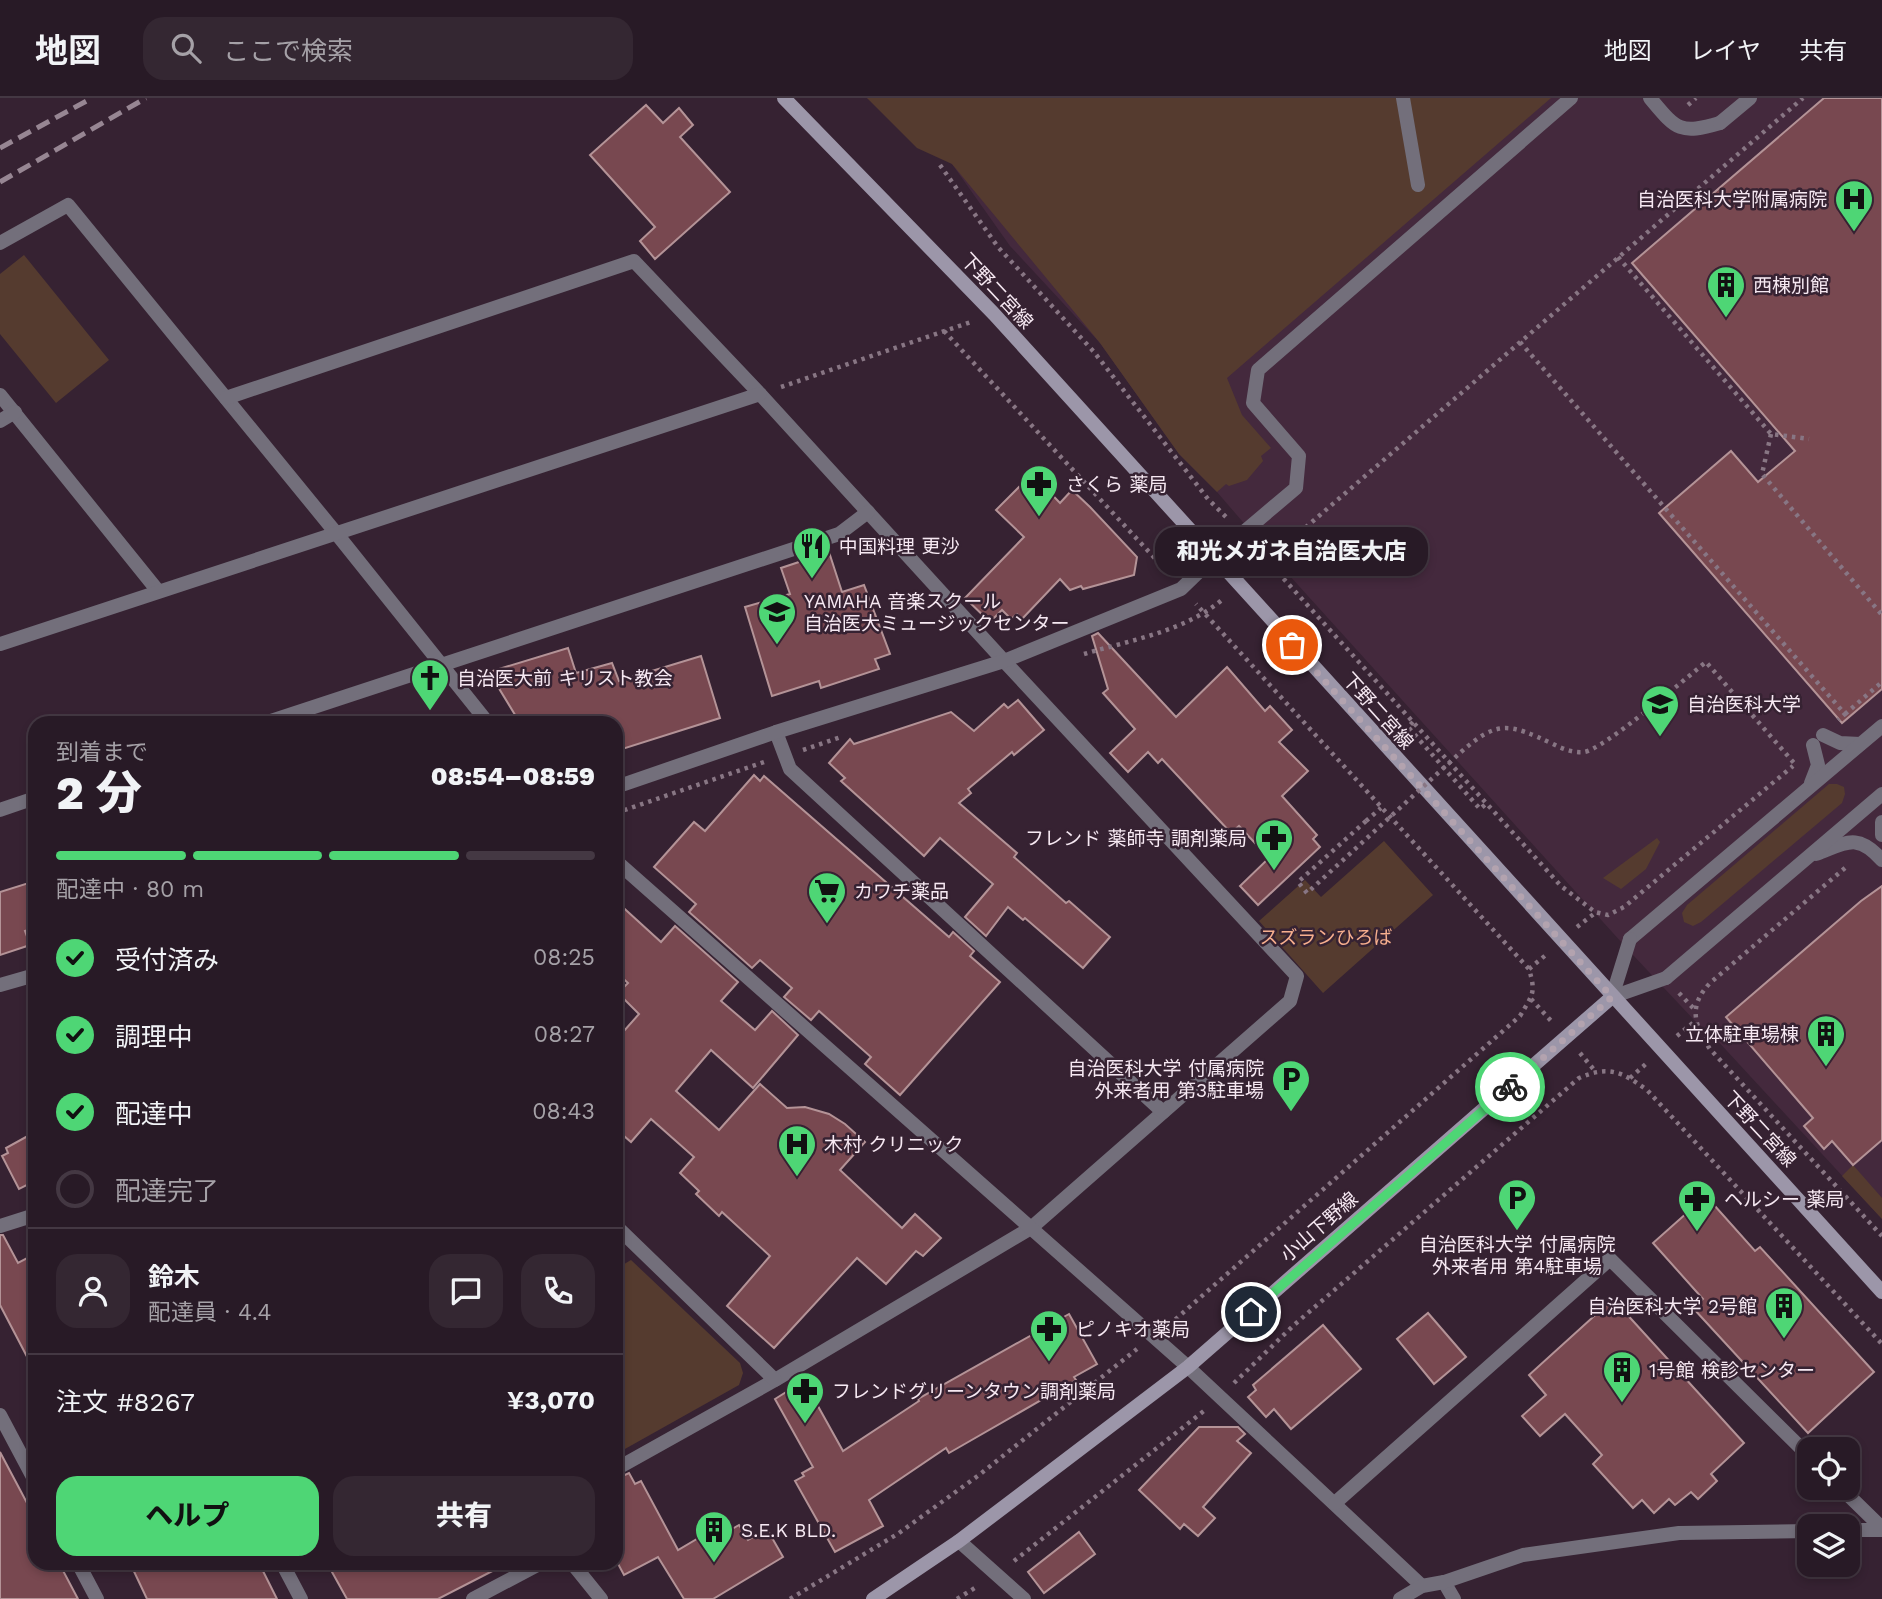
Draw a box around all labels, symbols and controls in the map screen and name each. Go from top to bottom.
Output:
search box [143,17,633,80]
icon: search [167,29,205,67]
text: 地図 [35,31,101,70]
text: ここで検索 [223,36,353,66]
text: 地図 [1604,37,1652,65]
text: レイヤ [1690,37,1761,65]
text: 共有 [1799,37,1847,65]
hospital icon: 自治医科大学附属病院 [1833,178,1875,233]
place label: 自治医科大学附属病院 [1637,188,1827,211]
street label: 下野二宮線 [956,248,1038,334]
building icon: 西棟別館 [1705,264,1747,319]
place label: 西棟別館 [1753,274,1829,297]
pharmacy icon: さくら 薬局 [1018,463,1060,518]
place label: さくら 薬局 [1066,473,1167,496]
restaurant icon: 中国料理 更沙 [791,525,833,580]
callout: 和光メガネ自治医大店 [1156,526,1428,575]
place label: 中国料理 更沙 [839,535,959,558]
text: 和光メガネ自治医大店 [1177,538,1407,565]
place label: YAMAHA 音楽スクール 自治医大ミュージックセンター [804,590,1070,635]
school or university icon: YAMAHA 音楽スクール 自治医大ミュージックセンター [756,591,798,646]
pin [1262,615,1322,675]
icon: bag [1273,626,1311,664]
church icon: 自治医大前 キリスト教会 [409,657,451,712]
place label: 自治医大前 キリスト教会 [457,667,672,690]
street label: 下野二宮線 [1338,668,1418,754]
school or university icon: 自治医科大学 [1639,683,1681,738]
place label: 自治医科大学 [1687,693,1801,716]
text: 到着まで [56,739,148,766]
text: 08:54–08:59 [431,761,595,791]
text: 2 分 [56,766,142,820]
pharmacy icon: フレンド 薬師寺 調剤薬局 [1253,817,1295,872]
place label: フレンド 薬師寺 調剤薬局 [1025,827,1247,850]
supermarket icon: カワチ薬品 [806,870,848,925]
text: 配達中 · 80 m [56,876,204,903]
place label: カワチ薬品 [854,880,949,903]
park label: スズランひろば [1259,926,1393,949]
icon: check [56,939,94,977]
text: 08:25 [533,944,595,971]
text: 受付済み [115,945,219,975]
building icon: 立体駐車場棟 [1805,1013,1847,1068]
icon: check [56,1016,94,1054]
text: 08:27 [534,1021,595,1048]
text: 調理中 [115,1022,193,1052]
place label: 立体駐車場棟 [1685,1023,1799,1046]
courier [1475,1052,1545,1122]
place label: 自治医科大学 付属病院 外来者用 第3駐車場 [1068,1057,1264,1102]
parking icon: 自治医科大学 付属病院 外来者用 第3駐車場 [1270,1058,1312,1113]
icon: bike [1491,1068,1529,1106]
street label: 下野二宮線 [1719,1086,1801,1172]
icon: check [56,1093,94,1131]
text: 08:43 [532,1098,595,1125]
text: 配達中 [115,1099,193,1129]
hospital icon: 木村 クリニック [776,1123,818,1178]
place label: 木村 クリニック [824,1133,963,1156]
text: 配達完了 [115,1176,219,1206]
parking icon: 自治医科大学 付属病院 外来者用 第4駐車場 [1496,1177,1538,1232]
pharmacy icon: ヘルシー 薬局 [1676,1178,1718,1233]
street label: 小山下野線 [1276,1187,1362,1267]
place label: ヘルシー 薬局 [1724,1188,1844,1211]
place label: 自治医科大学 付属病院 外来者用 第4駐車場 [1419,1233,1615,1278]
button: person [56,1254,130,1328]
button: chat [429,1254,503,1328]
button: phone [521,1254,595,1328]
text: 鈴木 [148,1262,200,1292]
pin [1221,1282,1281,1342]
building icon: 自治医科大学 2号館 [1763,1285,1805,1340]
icon: home [1232,1293,1270,1331]
place label: 自治医科大学 2号館 [1587,1295,1757,1318]
text: 配達員 · 4.4 [148,1299,272,1326]
pharmacy icon: ピノキオ薬局 [1028,1308,1070,1363]
place label: ピノキオ薬局 [1076,1318,1190,1341]
building icon: 1号館 検診センター [1601,1349,1643,1404]
place label: 1号館 検診センター [1649,1359,1815,1382]
pharmacy icon: フレンドグリーンタウン調剤薬局 [784,1370,826,1425]
place label: フレンドグリーンタウン調剤薬局 [832,1380,1116,1403]
text: ¥3,070 [507,1385,595,1415]
text: 注文 #8267 [56,1387,195,1417]
map controls [1797,1437,1860,1577]
button: locate [1797,1437,1860,1500]
button: ヘルプ [56,1476,319,1556]
button: 共有 [333,1476,595,1556]
building icon: S.E.K BLD. [693,1509,735,1564]
button: layers [1797,1514,1860,1577]
place label: S.E.K BLD. [741,1519,836,1542]

